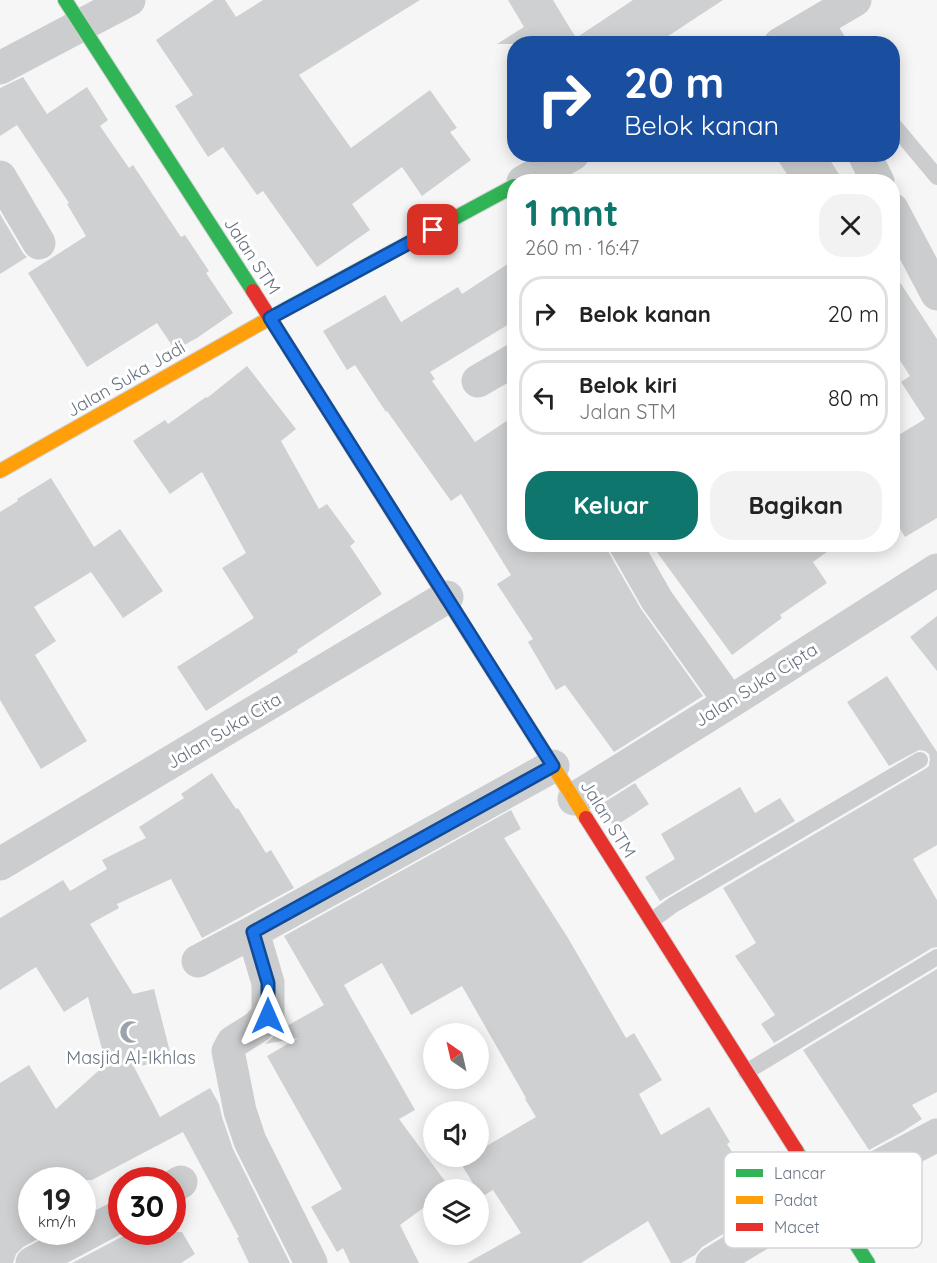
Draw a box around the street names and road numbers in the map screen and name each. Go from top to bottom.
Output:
street label: Jalan STM [219,213,286,299]
street label: Jalan Suka Jadi [62,335,189,422]
street label: Jalan Suka Cipta [690,638,822,732]
street label: Jalan Suka Cita [162,687,285,774]
street label: Jalan STM [575,776,641,862]

